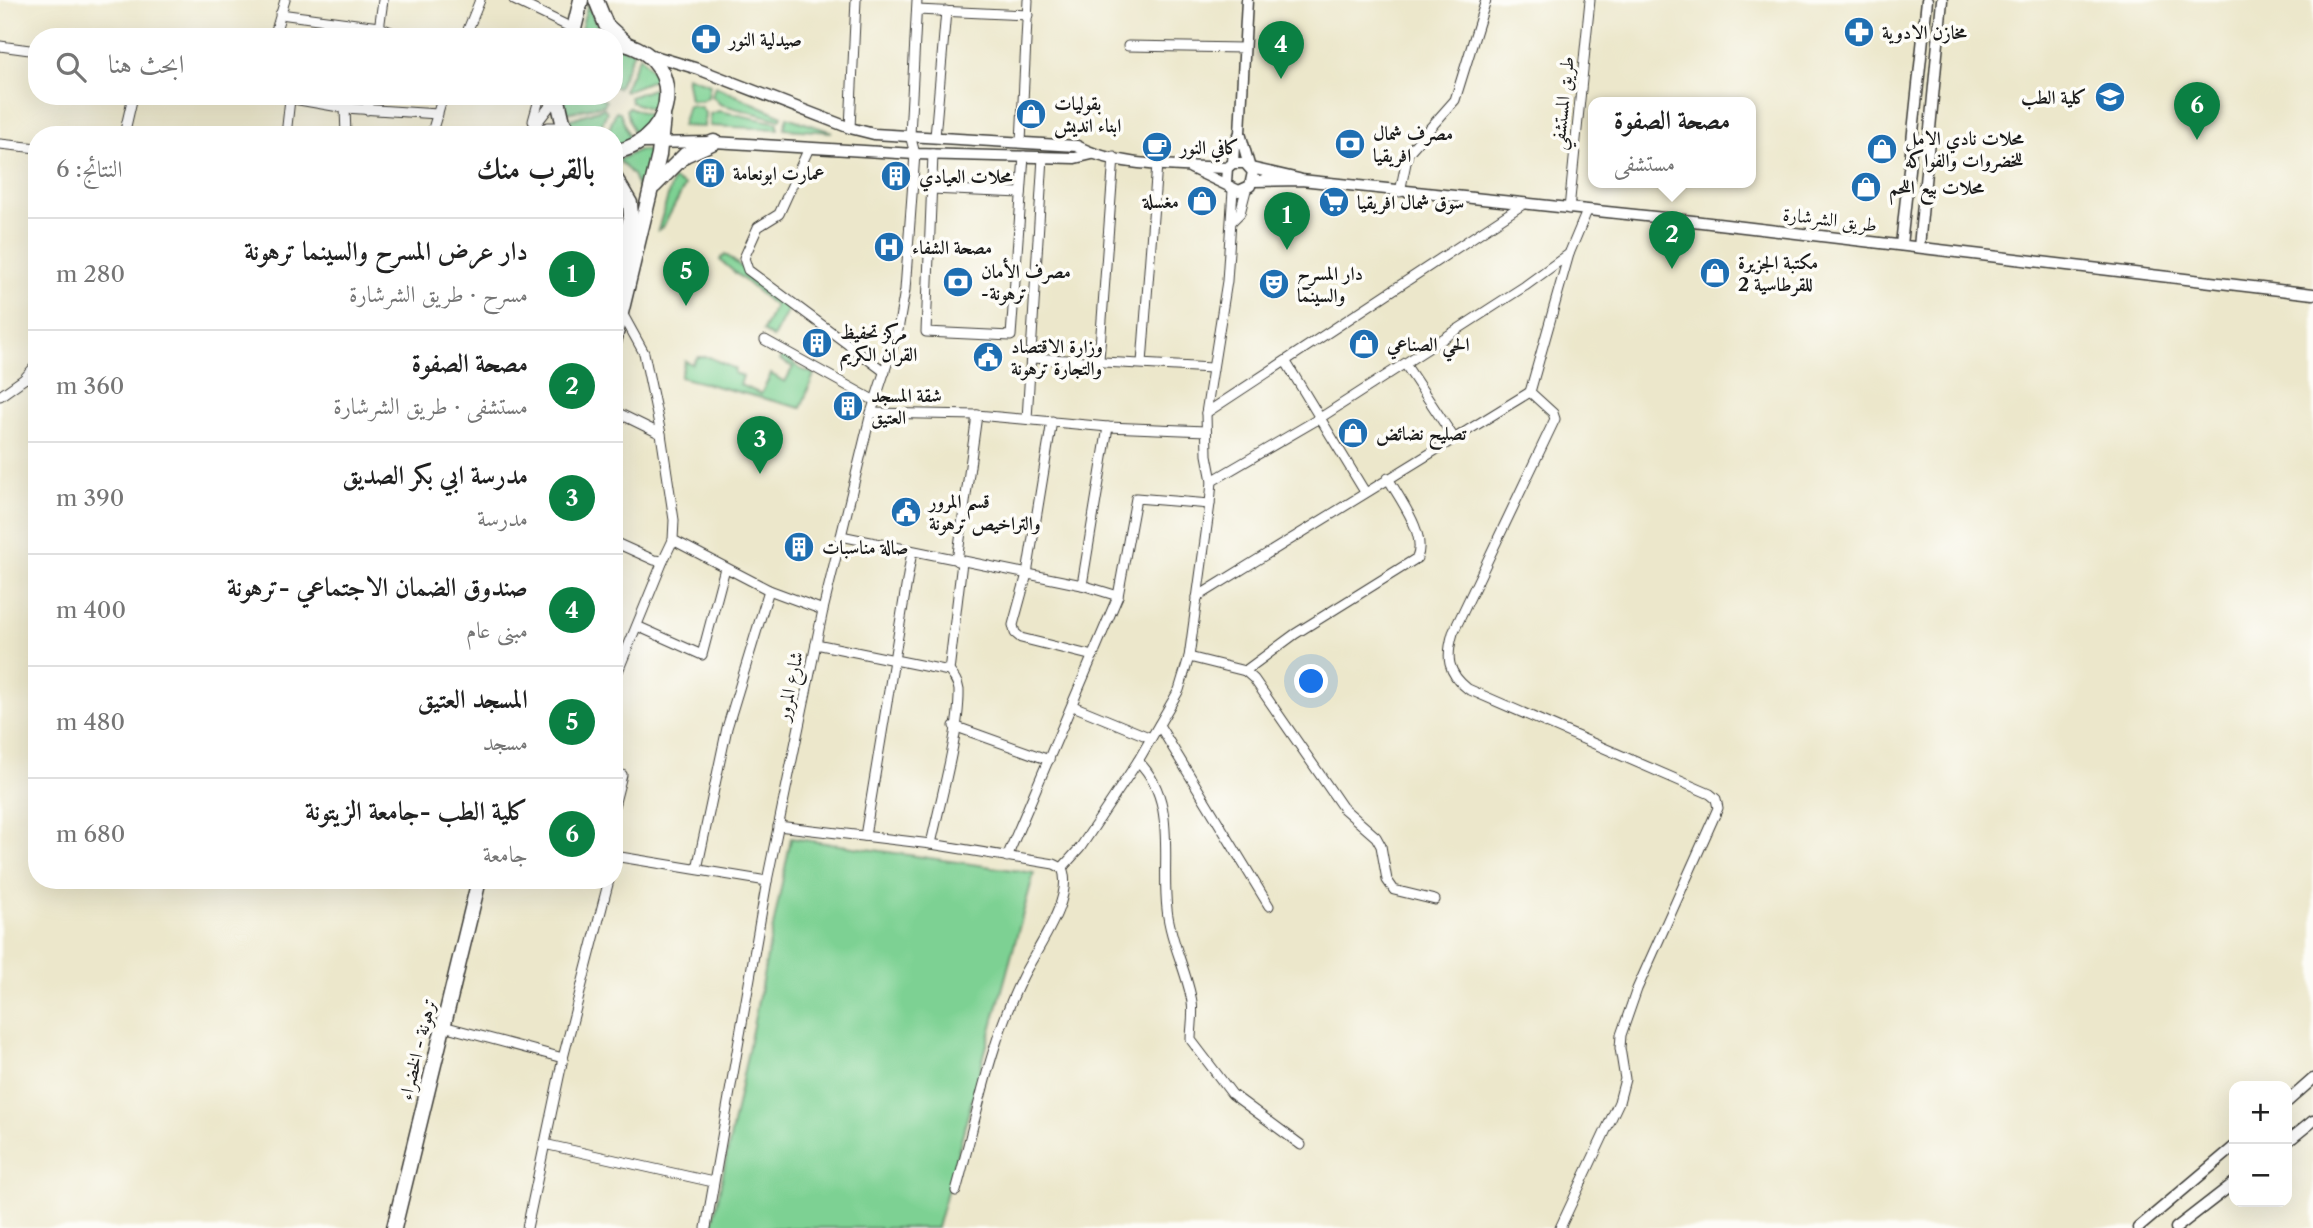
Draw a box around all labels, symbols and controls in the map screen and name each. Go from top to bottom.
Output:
pharmacy icon: مخازن الادوية [1842,15,1876,49]
pin: 4 [1258,21,1304,79]
place label: مخازن الادوية [1882,21,1967,44]
pharmacy icon: صيدلية النور [689,22,723,56]
search box [28,28,623,105]
place label: صيدلية النور [727,28,802,52]
icon: search [52,48,90,86]
text: ابحث هنا [108,48,184,80]
street label: طريق المستشفي [1546,55,1586,152]
school or university icon: كلية الطب [2093,80,2127,114]
pin: 6 [2174,82,2220,140]
place label: كلية الطب [2021,86,2087,110]
place label: بقوليات ابناء انديش [1054,92,1121,139]
shop icon: بقوليات ابناء انديش [1014,97,1048,131]
popup [1588,97,1756,188]
text: مصحة الصفوة [1614,104,1730,136]
place label: مصرف شمال افريقيا [1373,122,1453,168]
bank icon: مصرف شمال افريقيا [1333,127,1367,161]
place label: محلات نادي الامل للخضروات والفواكه [1905,127,2024,173]
cafe icon: كافي النور [1140,130,1174,164]
shop icon: محلات نادي الامل للخضروات والفواكه [1865,132,1899,166]
place label: كافي النور [1178,136,1239,163]
text: مستشفى [1614,149,1675,177]
text: بالقرب منك [477,150,595,187]
text: النتائج: 6 [56,155,122,183]
building icon: عمارت ابونعامة [693,156,727,190]
building icon: محلات العيادي [879,159,913,193]
place label: عمارت ابونعامة [733,162,825,186]
place label: محلات العيادي [919,165,1013,192]
shop icon: محلات بيع اللحم [1849,170,1883,204]
place label: محلات بيع اللحم [1889,176,1984,205]
shop icon: مغسلة [1185,184,1219,218]
supermarket icon: سوق شمال افريقيا [1317,185,1351,219]
place label: مغسلة [1142,190,1179,213]
place label: سوق شمال افريقيا [1357,191,1464,215]
pin: 1 [1264,192,1310,250]
street label: طريق الشرشارة [1781,202,1878,238]
pin: 2 [1649,211,1695,269]
hospital icon: مصحة الشفاء [872,230,906,264]
text: دار عرض المسرح والسينما ترهونة [244,235,528,267]
place label: مصحة الشفاء [912,236,992,259]
pin: 5 [663,248,709,306]
place label: مكتبة الجزيرة 2 للقرطاسية [1738,251,1818,297]
shop icon: مكتبة الجزيرة 2 للقرطاسية [1698,256,1732,290]
place label: مصرف الأمان -ترهونة [981,257,1071,306]
text: 280 m [56,260,125,288]
text: 1 [567,260,577,288]
place label: دار المسرح والسينما [1297,262,1363,307]
bank icon: مصرف الأمان -ترهونة [941,265,975,299]
theatre icon: دار المسرح والسينما [1257,267,1291,301]
text: مسرح · طريق الشرشارة [349,280,528,308]
place label: مركز تحفيظ القران الكريم [840,321,917,371]
building icon: مركز تحفيظ القران الكريم [800,326,834,360]
shop icon: الحي الصناعي [1347,327,1381,361]
place label: الحي الصناعي [1386,333,1470,362]
place label: وزارة الاقتصاد والتجارة ترهونة [1011,335,1103,381]
public building icon: وزارة الاقتصاد والتجارة ترهونة [971,340,1005,374]
text: مصحة الصفوة [412,347,528,379]
text: 360 m [56,372,124,400]
text: 2 [565,372,579,400]
place label: شقة المسجد العتيق [871,384,942,430]
building icon: شقة المسجد العتيق [831,389,865,423]
text: مستشفى · طريق الشرشارة [333,392,528,420]
pin: 3 [737,416,783,474]
shop icon: تصليح نضائض [1336,416,1370,450]
place label: تصليح نضائض [1376,422,1467,451]
text: مدرسة ابي بكر الصديق [342,459,528,491]
text: 390 m [56,484,124,512]
text: 3 [566,484,579,512]
place label: قسم المرور والتراخيص ترهونة [927,490,1041,536]
public building icon: قسم المرور والتراخيص ترهونة [889,495,923,529]
text: مدرسة [477,504,528,532]
building icon: صالة مناسبات [782,530,816,564]
place label: صالة مناسبات [822,536,908,559]
text: صندوق الضمان الاجتماعي -ترهونة [227,571,528,603]
text: 400 m [56,596,126,624]
text: 4 [565,596,579,624]
text: مبنى عام [466,616,528,644]
street label: شارع المرور [770,649,812,726]
your location [1294,664,1328,698]
text: المسجد العتيق [418,683,528,715]
text: 480 m [56,708,125,736]
text: 5 [566,708,578,736]
text: مسجد [483,728,528,756]
text: كلية الطب -جامعة الزيتونة [305,795,528,827]
text: 680 m [56,820,125,848]
text: 6 [565,820,579,848]
text: جامعة [483,840,528,868]
street label: ترهونة - الخضراء [394,996,442,1103]
map controls [2229,1081,2292,1207]
button: + [2229,1081,2292,1144]
button: − [2229,1144,2292,1207]

